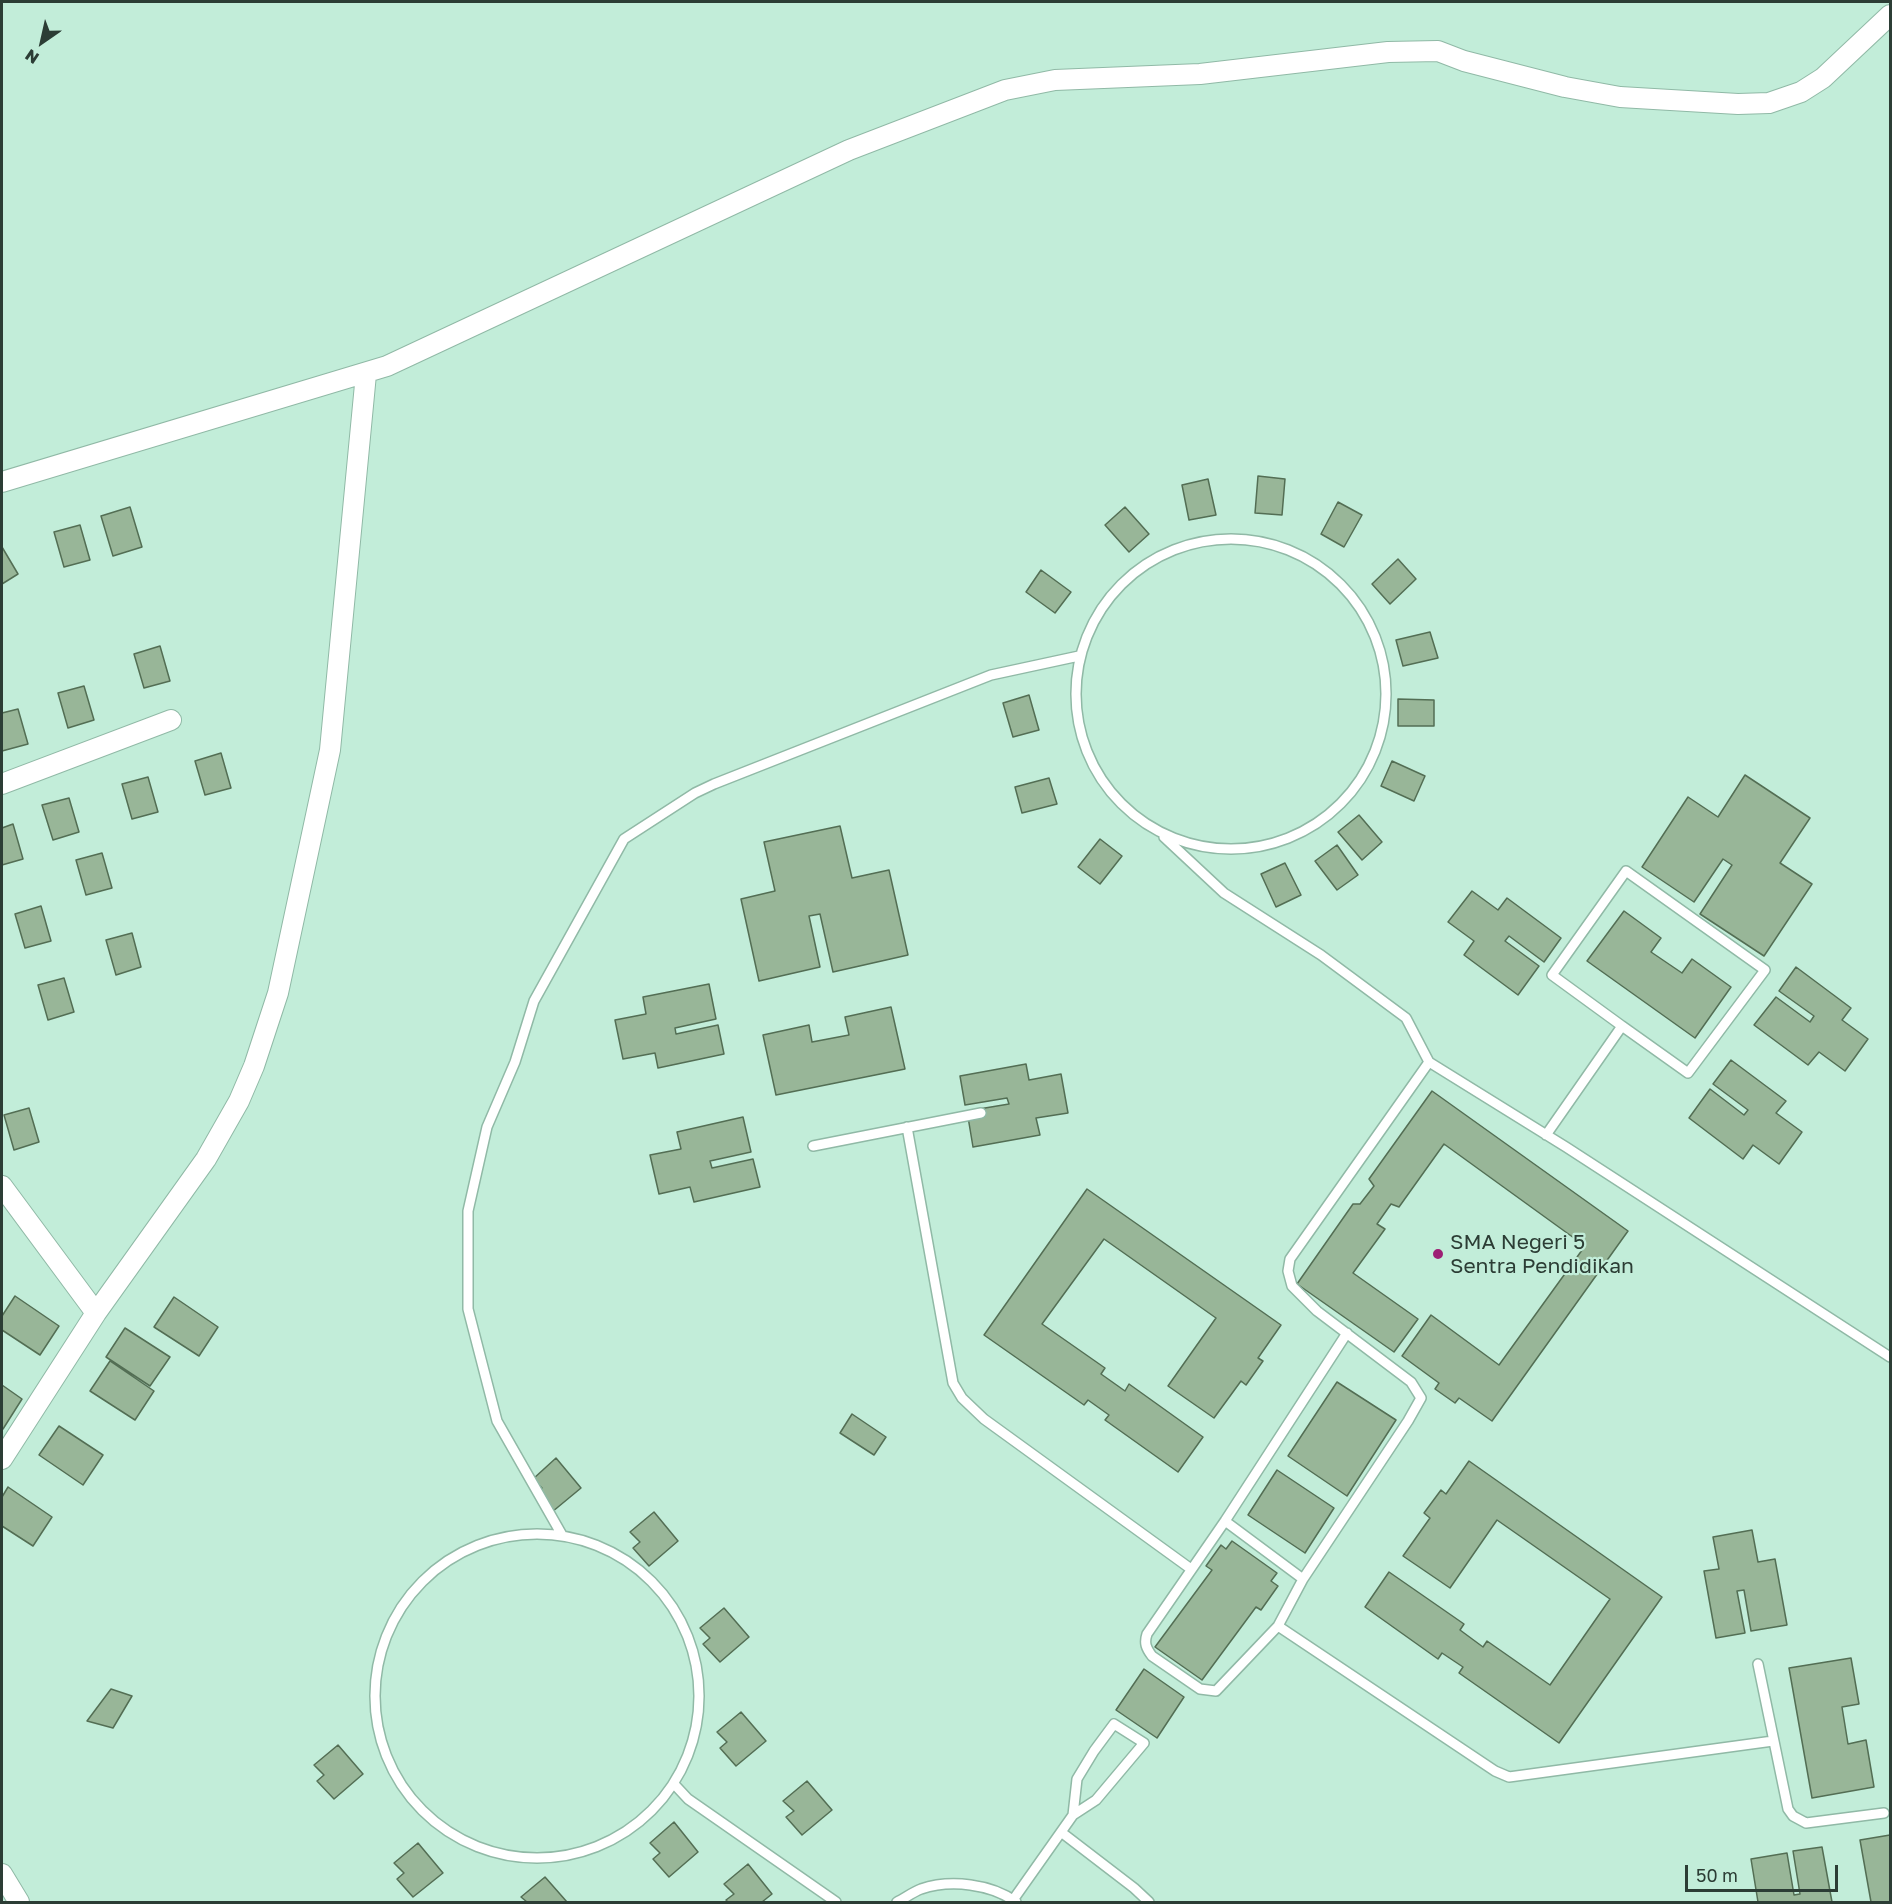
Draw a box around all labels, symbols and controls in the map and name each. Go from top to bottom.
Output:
north arrow [12,12,72,72]
text: N [21,45,43,69]
place label: SMA Negeri 5 Sentra Pendidikan [1450,1229,1634,1279]
marker: SMA Negeri 5 Sentra Pendidikan [1431,1247,1445,1261]
scale bar [1688,1853,1841,1891]
text: 50 m [1696,1864,1738,1886]

